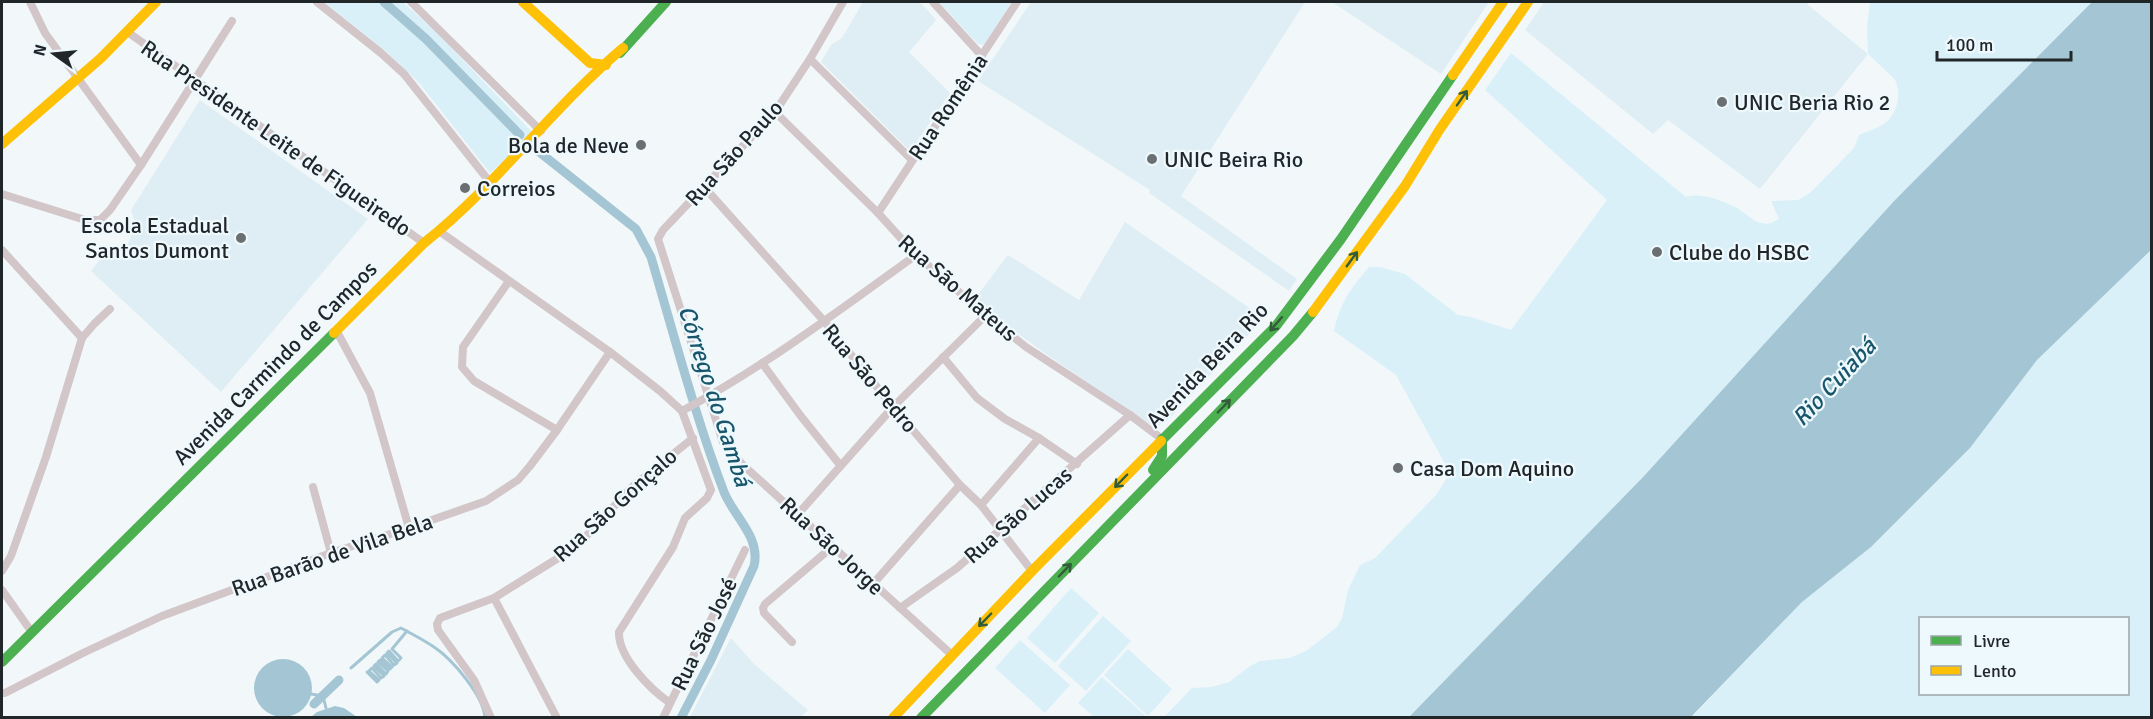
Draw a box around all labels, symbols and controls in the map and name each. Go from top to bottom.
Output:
north arrow [24,24,84,84]
scale bar [1937,24,2070,62]
street label: Rua Presidente Leite de Figueiredo [136,34,416,242]
text: 100 m [1946,34,1993,56]
text: N [29,42,52,58]
street label: Rua Romênia [902,49,994,165]
place label: UNIC Beria Rio 2 [1734,89,1890,116]
one-way arrow [1456,91,1468,107]
street label: Rua São Paulo [679,94,789,212]
marker: UNIC Beria Rio 2 [1715,95,1729,109]
place label: Bola de Neve [508,132,629,159]
marker: Bola de Neve [634,138,648,152]
place label: UNIC Beira Rio [1164,146,1303,173]
marker: UNIC Beira Rio [1145,152,1159,166]
place label: Correios [477,175,555,202]
marker: Correios [458,181,472,195]
place label: Escola Estadual Santos Dumont [81,212,229,264]
street label: Rua São Mateus [893,229,1023,347]
marker: Escola Estadual Santos Dumont [234,231,248,245]
place label: Clube do HSBC [1669,239,1809,266]
marker: Clube do HSBC [1650,245,1664,259]
one-way arrow [1346,252,1358,268]
street label: Avenida Carmindo de Campos [167,255,383,471]
street label: Avenida Beira Rio [1140,297,1274,433]
water label: Córrego do Gambá [672,302,759,492]
one-way arrow [1269,316,1283,331]
street label: Rua São Pedro [817,318,923,438]
water label: Rio Cuiabá [1786,330,1884,432]
one-way arrow [1217,399,1232,414]
street label: Rua São Gonçalo [548,442,682,568]
place label: Casa Dom Aquino [1410,455,1574,482]
street label: Rua São Lucas [958,461,1078,569]
marker: Casa Dom Aquino [1391,461,1405,475]
one-way arrow [1114,473,1128,488]
street label: Rua São Jorge [774,491,890,601]
street label: Rua Barão de Vila Bela [228,508,436,602]
one-way arrow [1058,563,1072,578]
street label: Rua São José [665,573,743,695]
one-way arrow [978,613,993,628]
legend [1919,617,2129,695]
text: Livre [1973,630,2010,652]
text: Lento [1973,660,2016,682]

